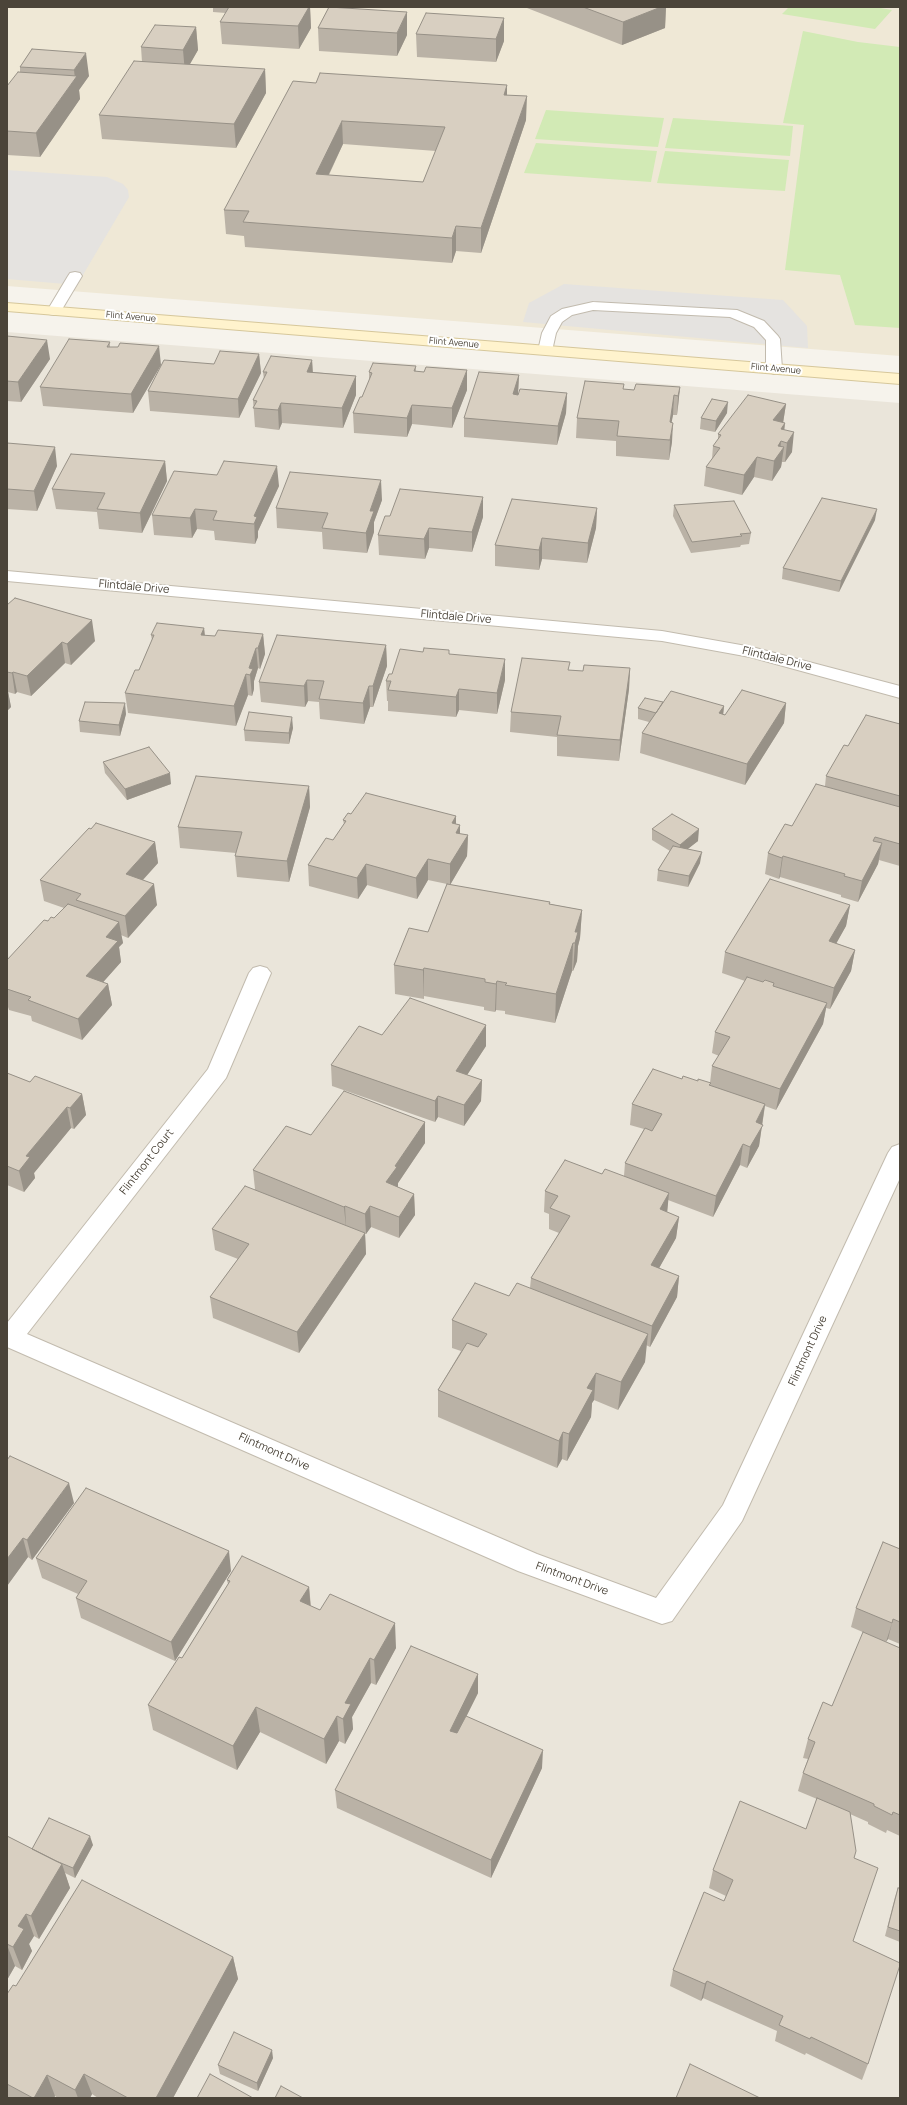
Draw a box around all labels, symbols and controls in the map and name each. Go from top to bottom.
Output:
street label: Flint Avenue [105,309,157,325]
street label: Flint Avenue [428,335,480,351]
street label: Flint Avenue [750,361,802,377]
street label: Flintdale Drive [98,577,170,597]
street label: Flintdale Drive [420,607,492,627]
street label: Flintdale Drive [741,644,813,674]
street label: Flintmont Court [117,1126,177,1198]
street label: Flintmont Drive [786,1314,830,1388]
street label: Flintmont Drive [236,1430,312,1474]
street label: Flintmont Drive [534,1560,610,1598]

